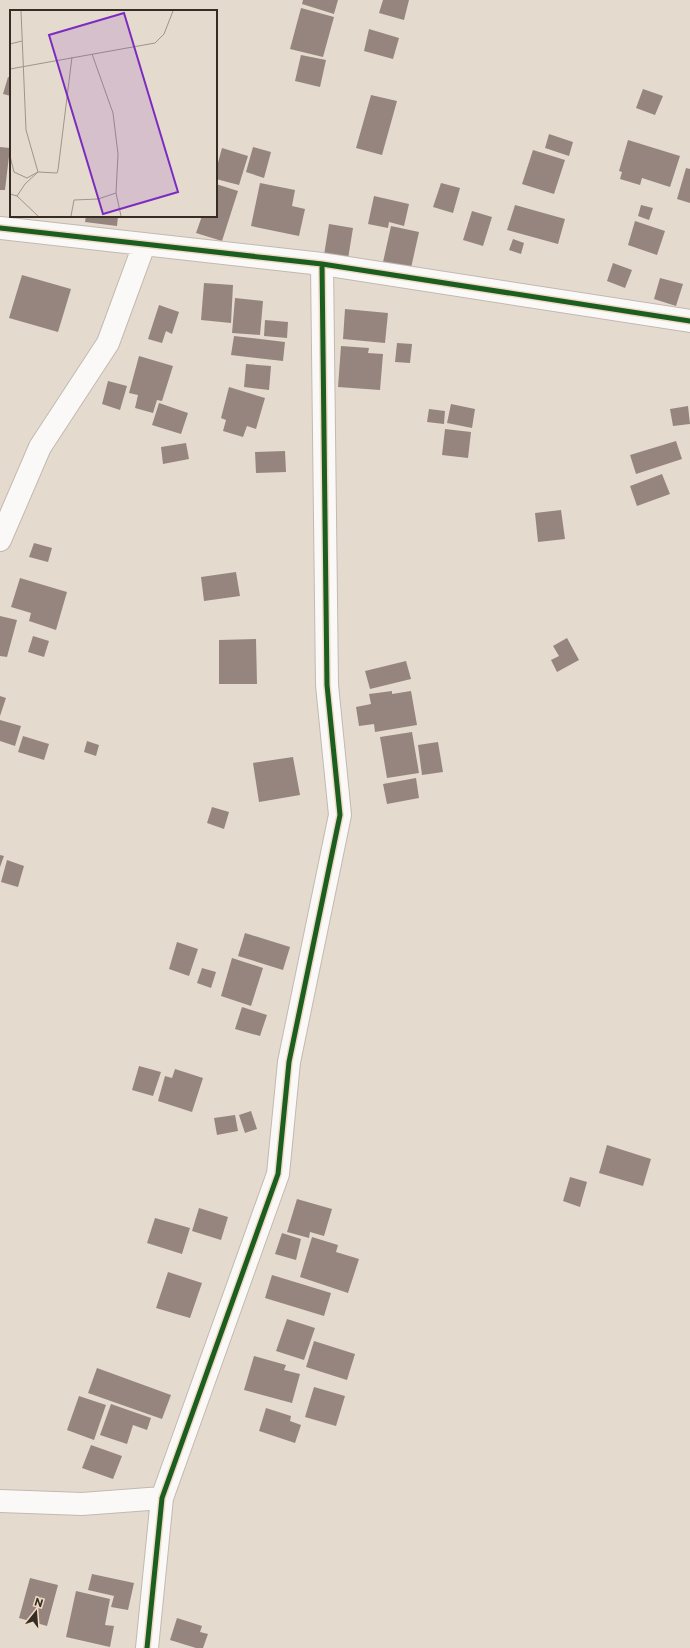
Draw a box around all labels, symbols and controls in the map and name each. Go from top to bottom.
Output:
inset map [10,10,217,217]
north arrow [16,1592,56,1632]
text: N [33,1595,45,1609]

